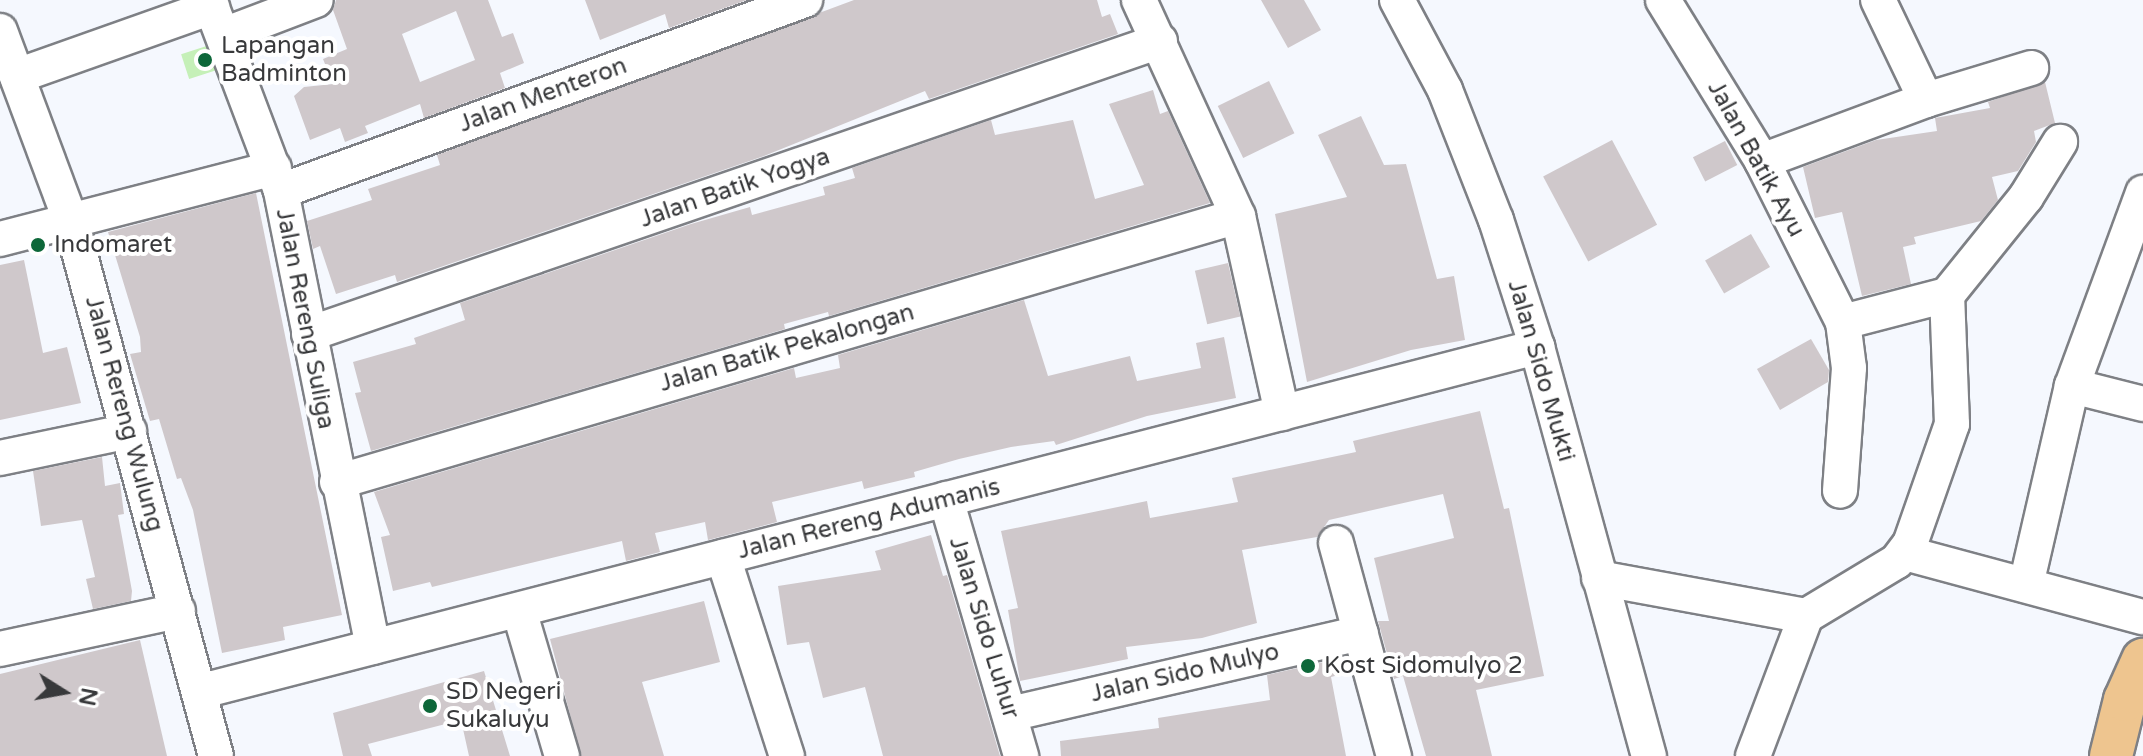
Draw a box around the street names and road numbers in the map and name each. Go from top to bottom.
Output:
street label: Jalan Menteron [455,51,631,139]
street label: Jalan Batik Ayu [1701,76,1811,242]
street label: Jalan Batik Yogya [636,142,834,234]
street label: Jalan Rereng Suliga [270,206,340,432]
street label: Jalan Sido Mukti [1501,277,1581,465]
street label: Jalan Rereng Wulung [79,293,169,535]
street label: Jalan Batik Pekalongan [656,298,918,398]
street label: Jalan Rereng Adumanis [735,472,1003,566]
street label: Jalan Sido Luhur [943,534,1025,722]
street label: Jalan Sido Mulyo [1088,637,1282,709]

